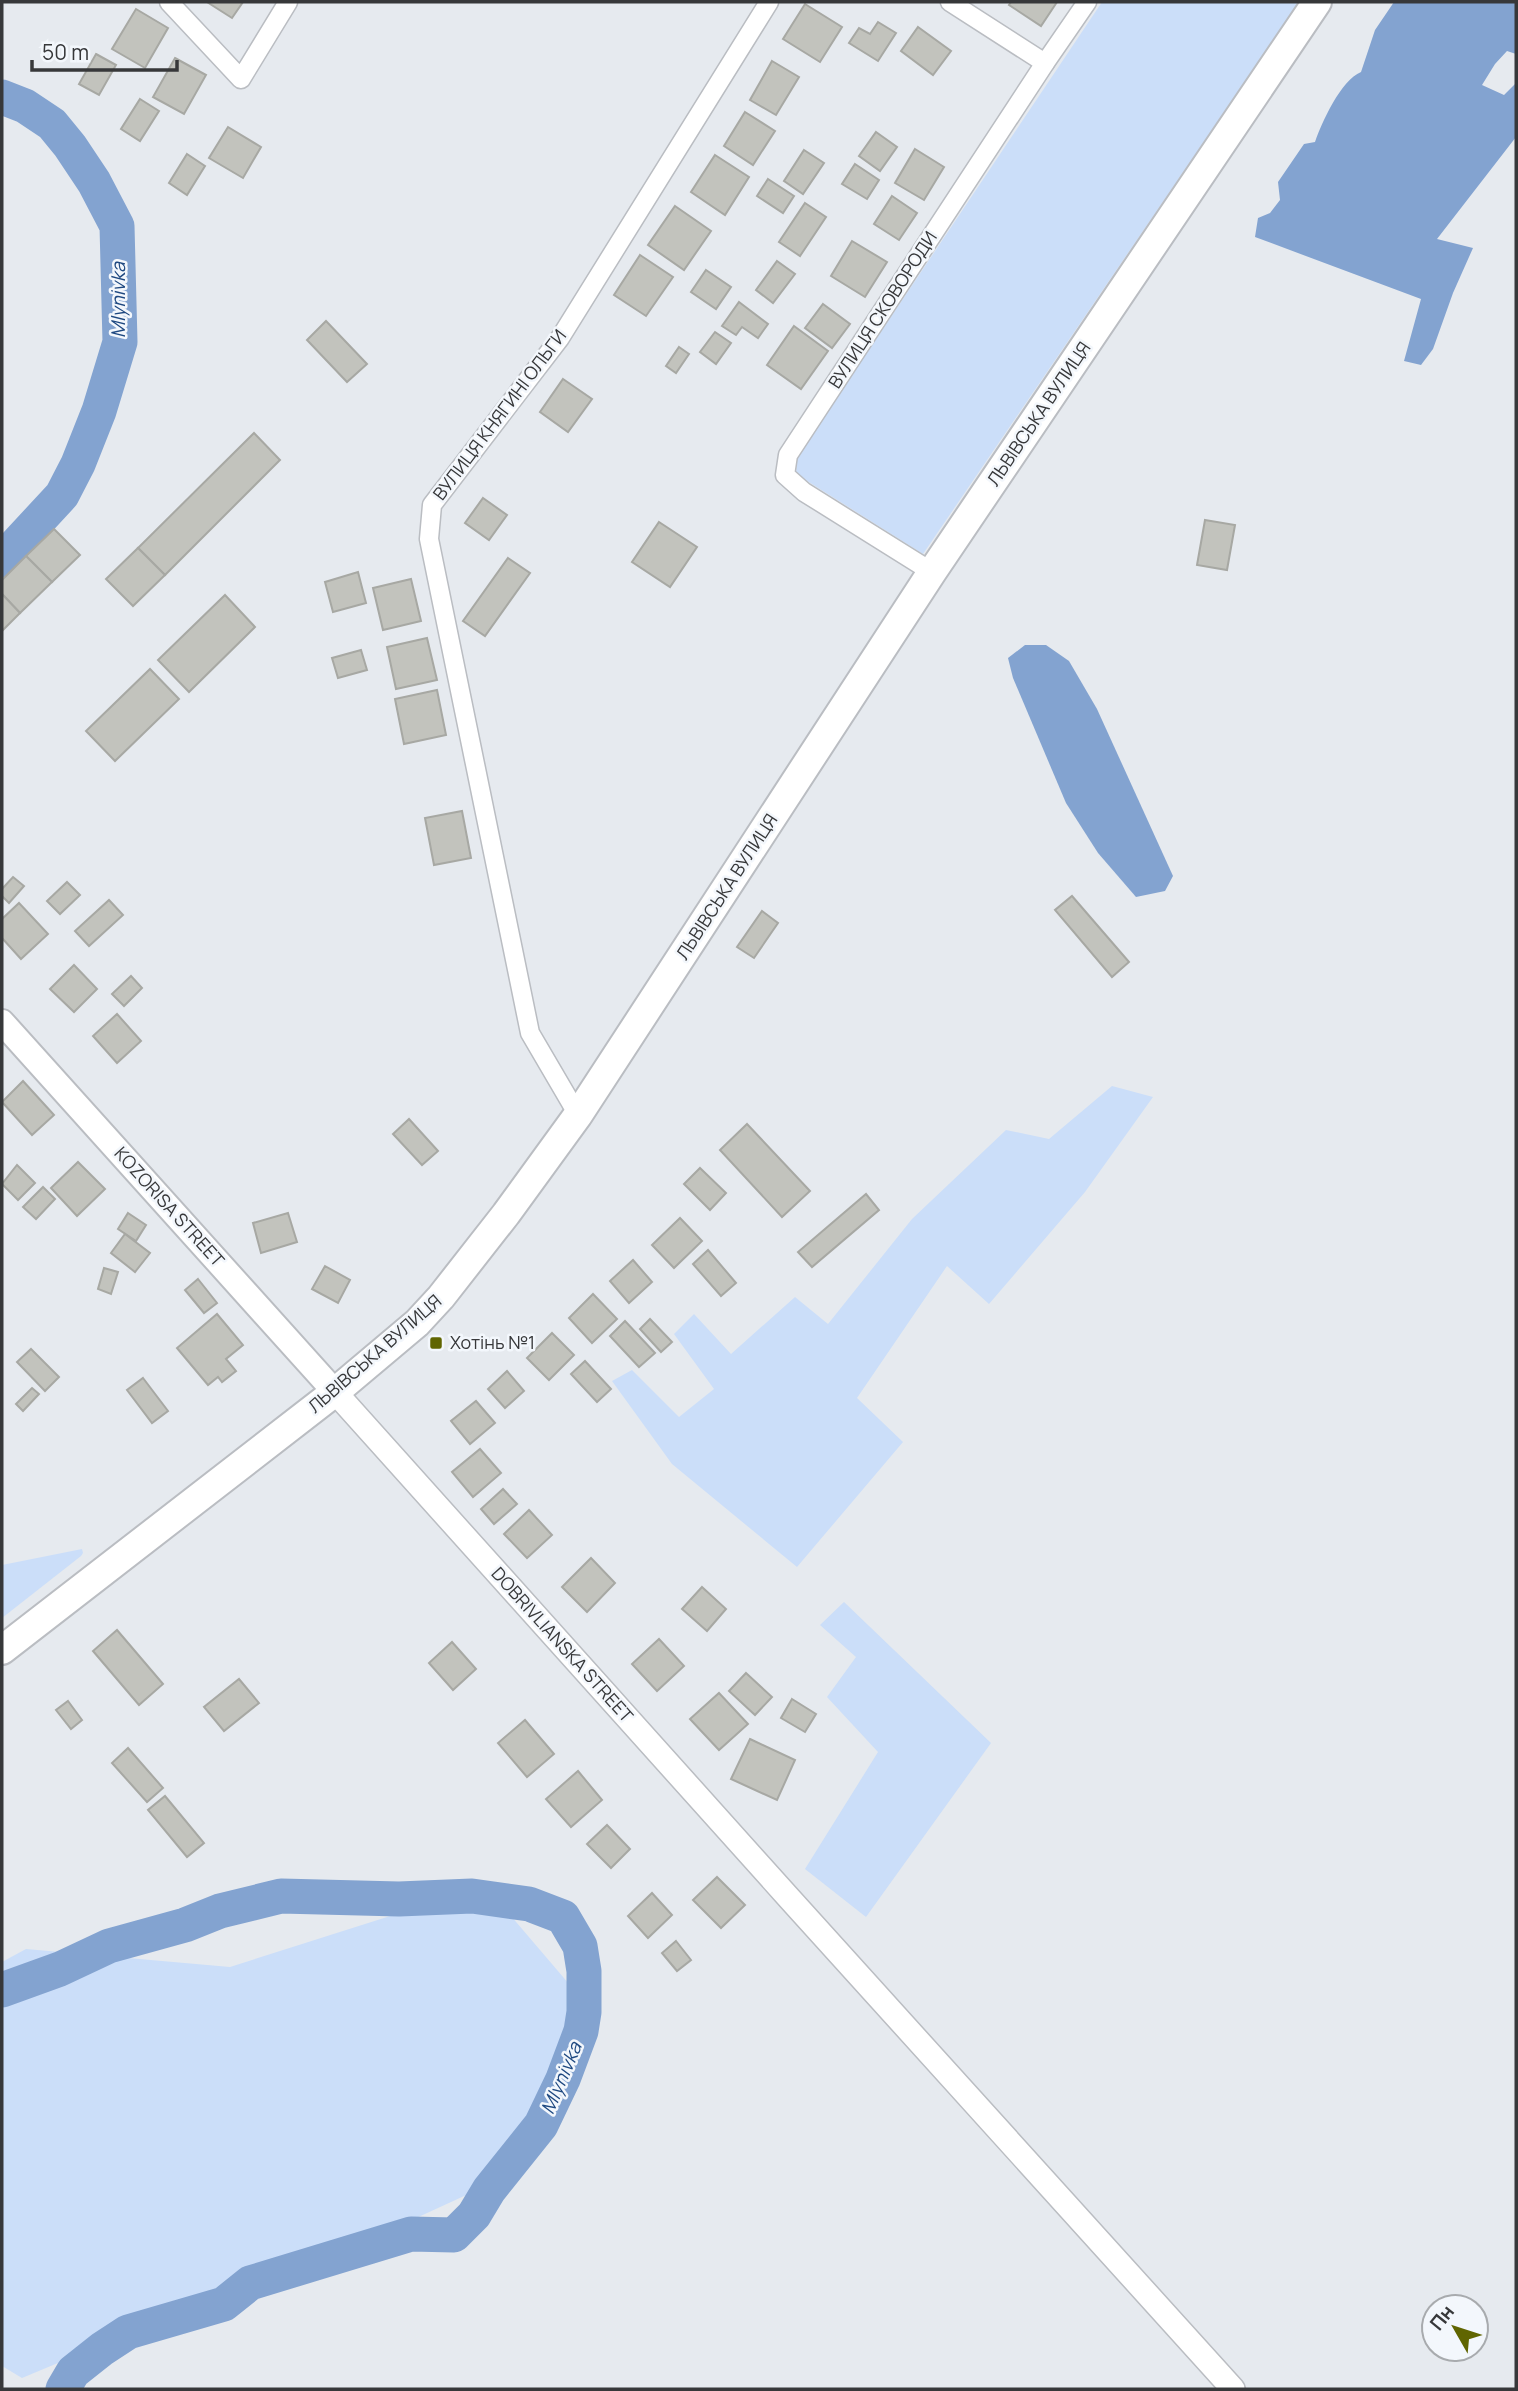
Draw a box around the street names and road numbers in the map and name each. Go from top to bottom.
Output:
street label: ВУЛИЦЯ СКОВОРОДИ [822,226,942,392]
street label: ВУЛИЦЯ КНЯГИНІ ОЛЬГИ [427,324,571,505]
street label: ЛЬВІВСЬКА ВУЛИЦЯ [981,337,1095,490]
street label: ЛЬВІВСЬКА ВУЛИЦЯ [670,809,782,964]
street label: KOZORISA STREET [110,1141,230,1272]
street label: ЛЬВІВСЬКА ВУЛИЦЯ [303,1289,446,1418]
street label: DOBRIVLIANSKA STREET [487,1562,639,1727]

